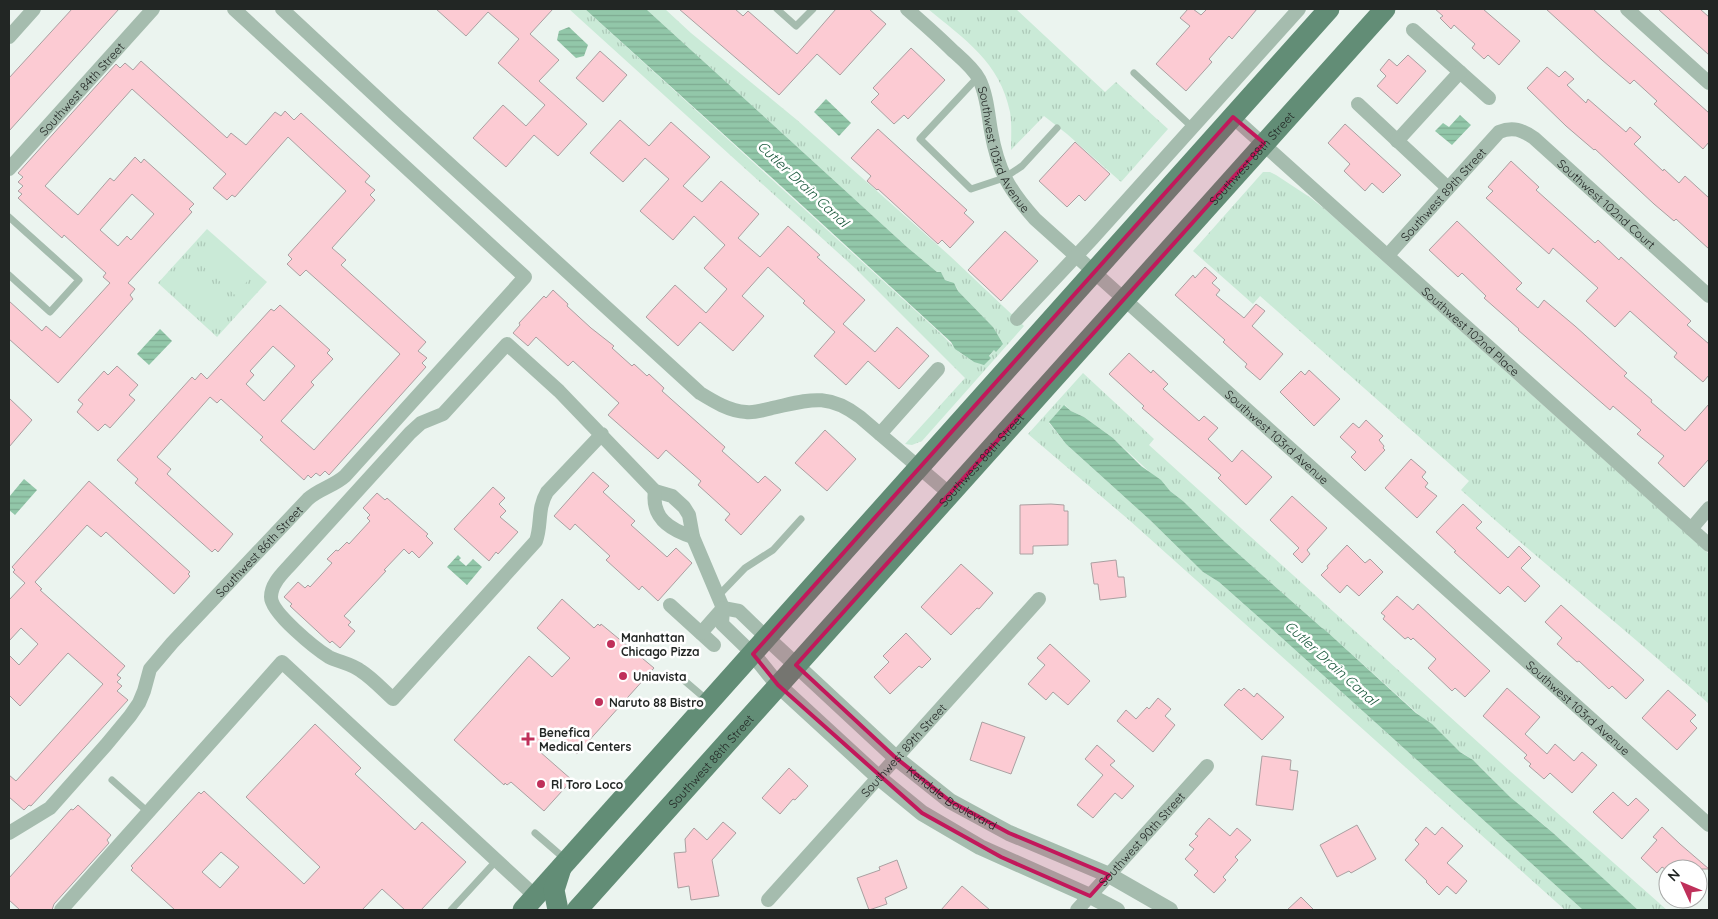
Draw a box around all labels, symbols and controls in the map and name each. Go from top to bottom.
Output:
street label: Southwest 84th Street [35,39,127,138]
street label: Southwest 103rd Avenue [975,84,1034,216]
street label: Southwest 88th Street [1205,108,1297,208]
water label: Cutler Drain Canal [754,137,854,232]
street label: Southwest 89th Street [1397,144,1489,244]
street label: Southwest 102nd Court [1555,156,1659,252]
street label: Southwest 102nd Place [1419,283,1523,379]
street label: Southwest 103rd Avenue [1222,386,1332,487]
street label: Southwest 88th Street [935,410,1027,509]
street label: Southwest 86th Street [212,502,306,600]
water label: Cutler Drain Canal [1281,617,1382,710]
place label: Manhattan Chicago Pizza [621,630,700,659]
marker: Manhattan Chicago Pizza [605,638,617,650]
street label: Southwest 103rd Avenue [1523,657,1634,758]
place label: Uniavista [633,669,687,684]
marker: Uniavista [617,670,629,682]
place label: Naruto 88 Bistro [609,695,704,710]
marker: Naruto 88 Bistro [593,696,605,708]
street label: Southwest 89th Street [857,700,949,800]
street label: Southwest 88th Street [665,711,756,811]
place label: Benefica Medical Centers [539,725,632,754]
marker: Benefica Medical Centers [521,732,535,746]
street label: Kendale Boulevard [904,762,1000,833]
place label: Rl Toro Loco [551,777,624,792]
marker: Rl Toro Loco [535,778,547,790]
street label: Southwest 90th Street [1095,789,1188,889]
north arrow [1658,859,1708,909]
text: N [1664,865,1684,885]

